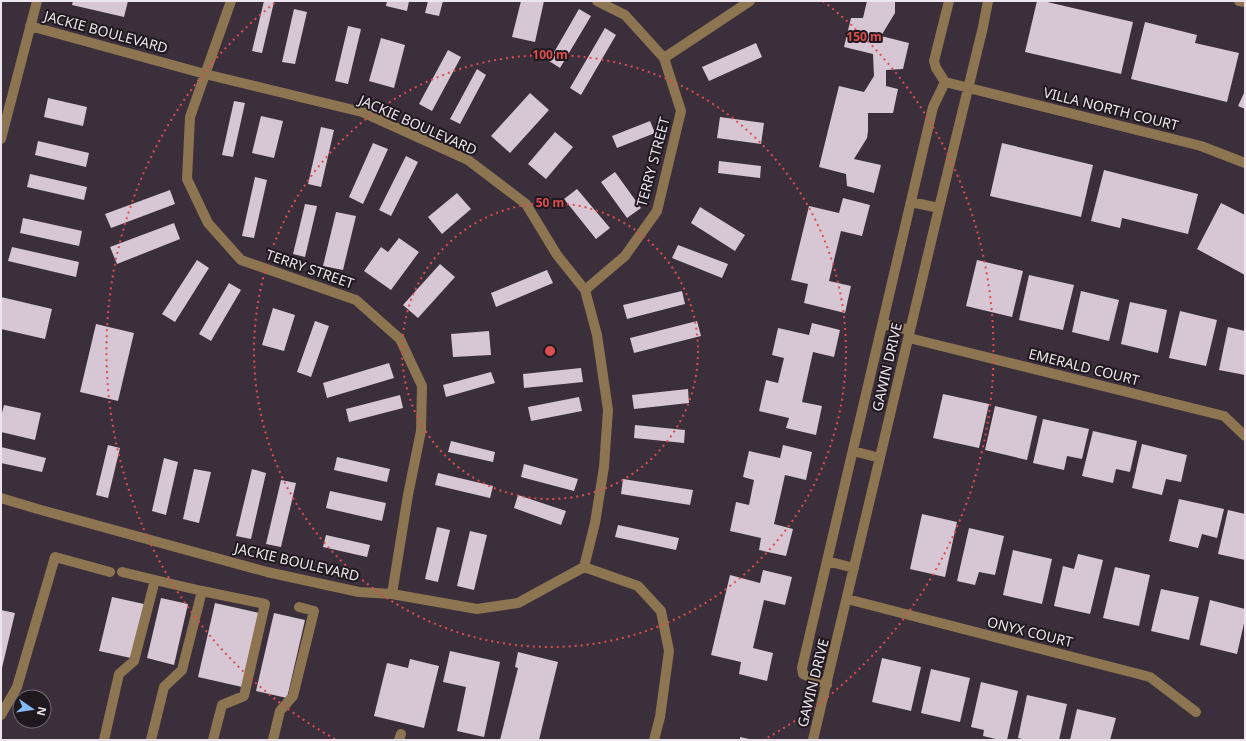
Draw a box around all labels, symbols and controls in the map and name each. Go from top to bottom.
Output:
street label: JACKIE BOULEVARD [40,5,170,57]
text: 150 m [846,28,882,45]
text: 100 m [532,46,568,63]
street label: VILLA NORTH COURT [1042,83,1181,135]
street label: JACKIE BOULEVARD [354,89,480,159]
street label: TERRY STREET [631,115,674,209]
text: 50 m [536,194,564,211]
street label: TERRY STREET [264,245,357,293]
street label: GAWIN DRIVE [867,321,906,413]
centre of rings [543,344,557,358]
street label: EMERALD COURT [1027,344,1142,389]
street label: JACKIE BOULEVARD [231,537,361,585]
street label: ONYX COURT [985,612,1075,651]
street label: GAWIN DRIVE [792,637,833,729]
north arrow [12,689,52,729]
text: N [34,705,51,717]

